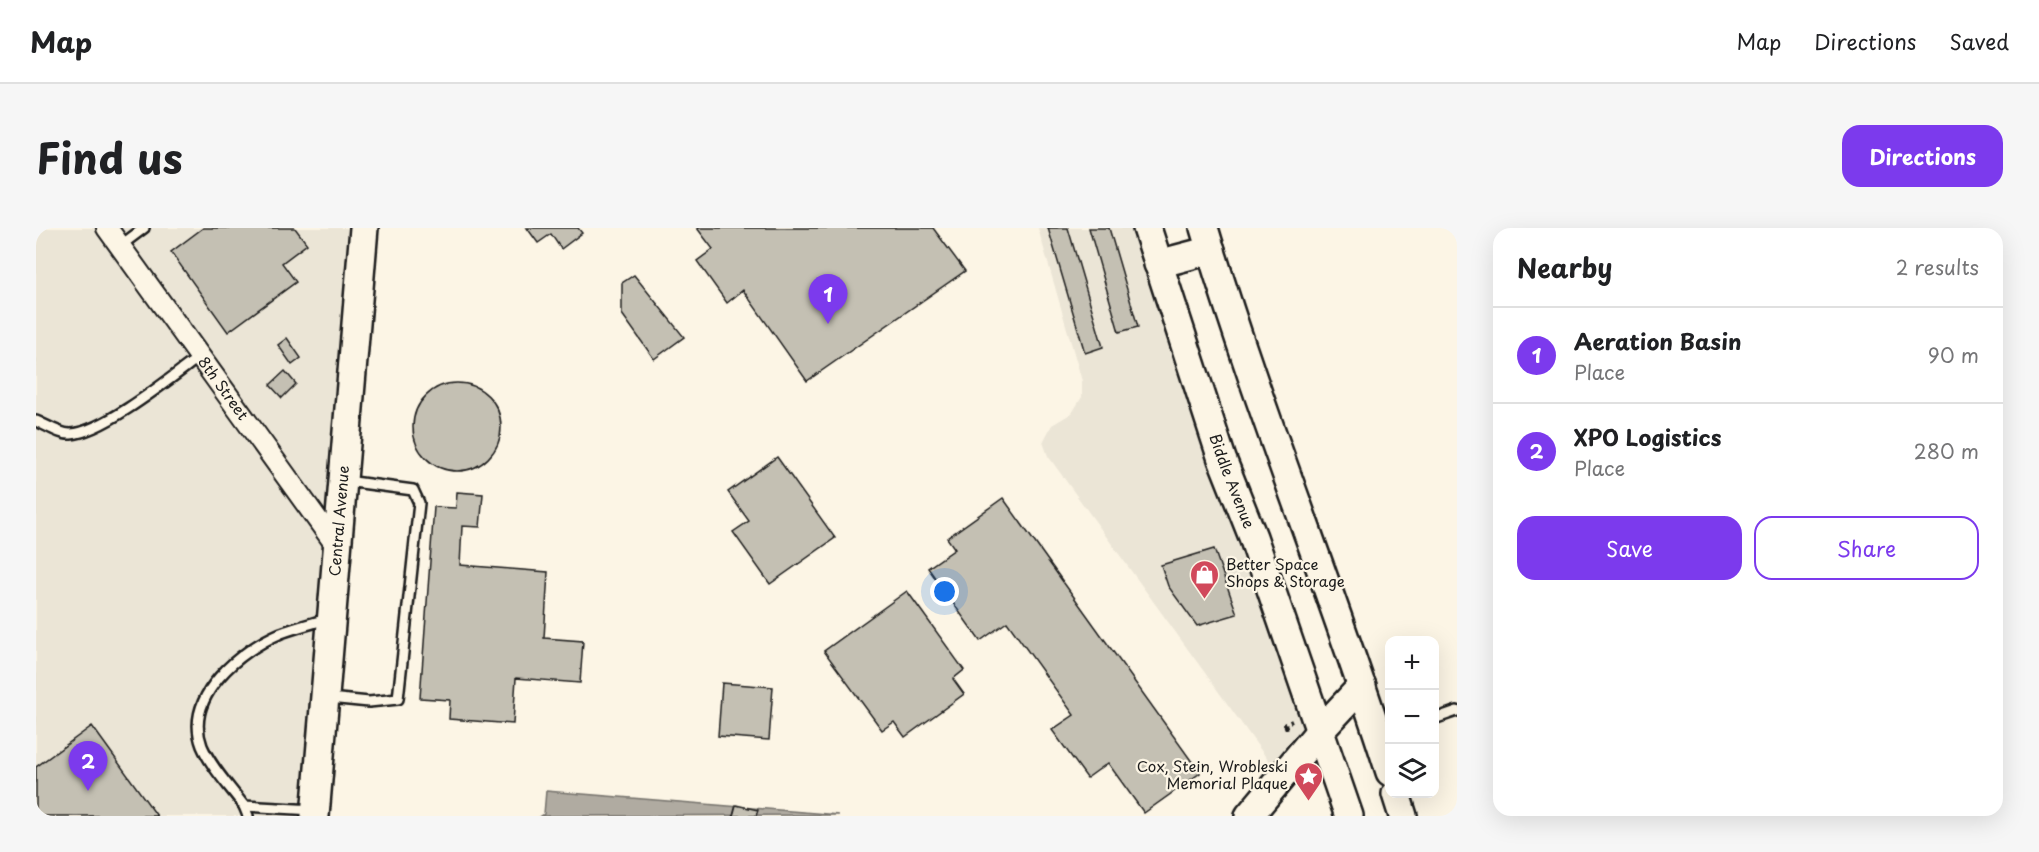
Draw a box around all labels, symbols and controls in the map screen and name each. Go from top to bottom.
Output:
text: Map [30,20,92,63]
text: Map [1736,25,1781,57]
text: Directions [1814,25,1916,57]
text: Saved [1949,25,2009,57]
text: Find us [36,125,183,188]
button: Directions [1842,125,2003,187]
text: Nearby [1517,248,1612,287]
text: 2 results [1896,252,1979,282]
pin: 1 [808,274,848,324]
text: Aeration Basin [1574,324,1742,357]
text: 1 [1532,340,1541,370]
text: 90 m [1928,340,1979,370]
street label: 8th Street [193,351,255,424]
text: Place [1574,357,1625,387]
text: XPO Logistics [1574,420,1721,453]
street label: Biddle Avenue [1205,430,1261,531]
text: 2 [1529,436,1544,466]
text: 280 m [1914,436,1979,466]
text: Place [1574,453,1625,483]
street label: Central Avenue [322,465,354,577]
button: Save [1517,516,1742,580]
button: Share [1754,516,1979,580]
place label: Better Space Shops & Storage [1226,552,1345,592]
shop icon: Better Space Shops & Storage [1189,558,1221,600]
your location [930,577,959,606]
map controls [1385,636,1439,798]
button: + [1385,636,1439,690]
button: − [1385,690,1439,744]
pin: 2 [68,742,108,791]
button: layers [1385,744,1439,798]
place label: Cox, Stein, Wrobleski Memorial Plaque [1137,754,1288,794]
place icon: Cox, Stein, Wrobleski Memorial Plaque [1293,760,1325,802]

